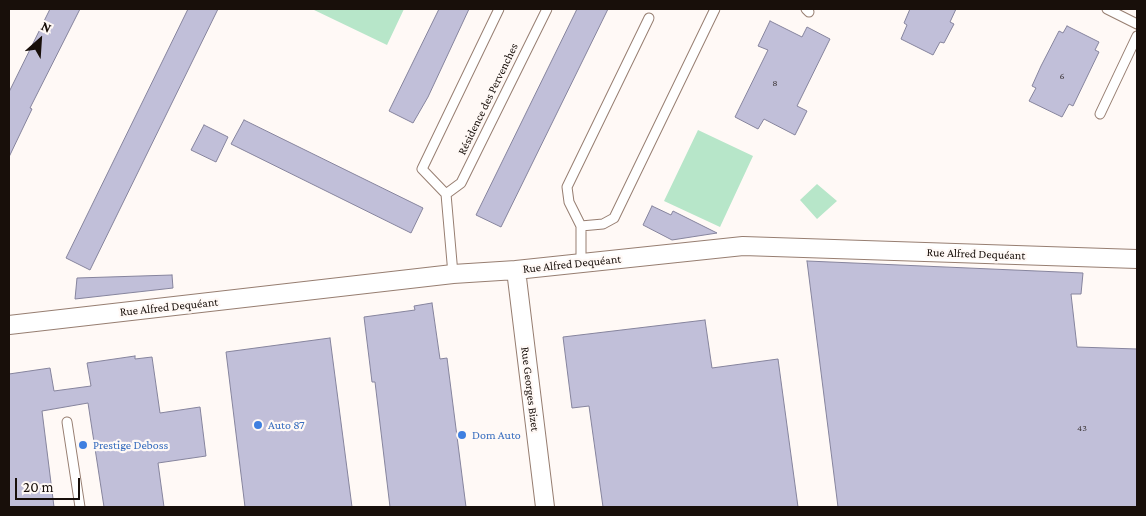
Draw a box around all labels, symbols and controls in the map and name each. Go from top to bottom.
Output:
north arrow [15,15,65,65]
text: N [39,17,54,36]
street label: Résidence des Pervenches [455,41,521,157]
house number: 6 [1059,70,1065,82]
house number: 8 [772,77,778,89]
street label: Rue Alfred Dequéant [926,245,1026,263]
street label: Rue Alfred Dequéant [522,252,622,276]
street label: Rue Alfred Dequéant [119,295,219,319]
street label: Rue Georges Bizet [518,346,542,432]
place label: Auto 87 [268,418,305,432]
marker: Auto 87 [252,419,264,431]
house number: 43 [1077,422,1087,434]
place label: Dom Auto [472,428,521,442]
marker: Dom Auto [456,429,468,441]
place label: Prestige Deboss [93,438,168,452]
marker: Prestige Deboss [77,439,89,451]
scale bar [18,468,82,500]
text: 20 m [23,479,54,495]

